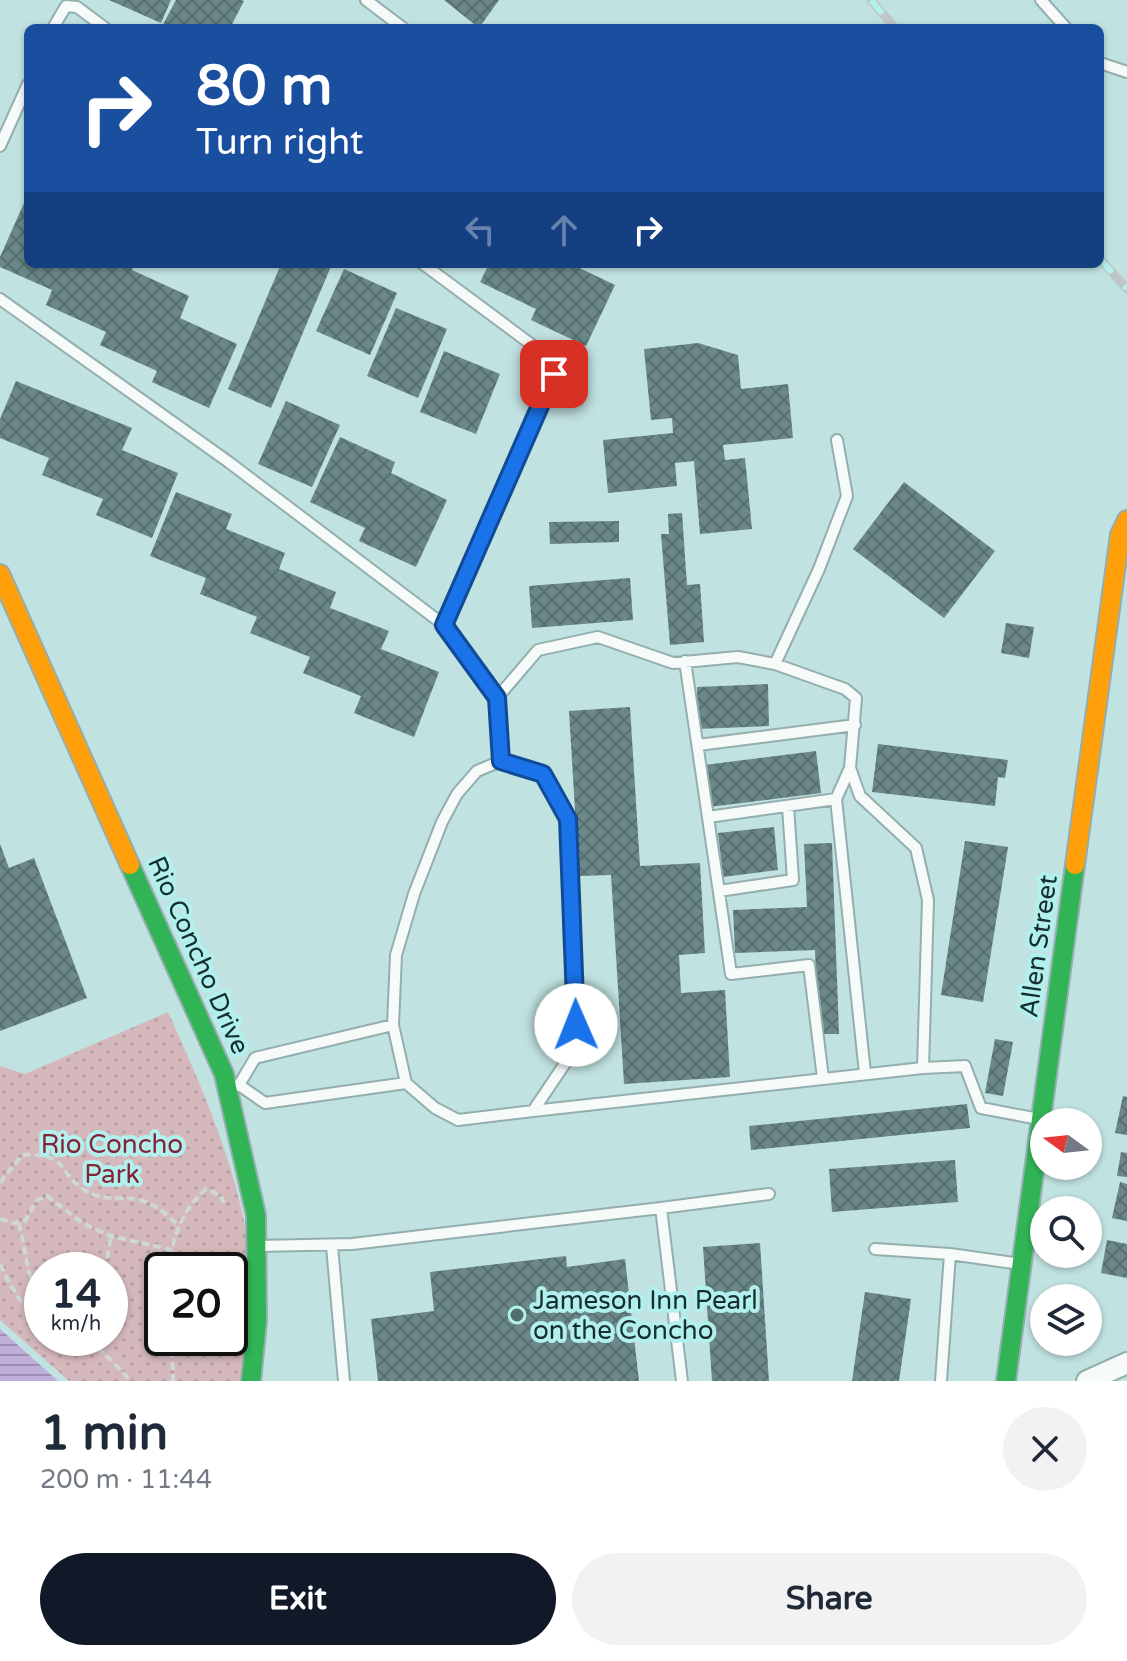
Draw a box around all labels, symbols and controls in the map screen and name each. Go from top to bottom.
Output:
text: 80 m [196,53,332,120]
icon: right [64,56,168,160]
text: Turn right [196,121,363,164]
icon: left [458,208,502,252]
icon: ahead [542,208,586,252]
icon: right [626,208,670,252]
pin [520,340,588,408]
icon: arrive [532,352,576,396]
street label: Rio Concho Drive [141,852,256,1059]
street label: Allen Street [1013,873,1064,1019]
position arrow [534,983,618,1067]
north arrow [1030,1108,1102,1180]
map controls [1030,1108,1102,1356]
park label: Rio Concho Park [41,1129,183,1190]
button: search [1030,1196,1102,1268]
speed limit sign: 20 [144,1252,248,1356]
text: 14 [51,1270,101,1318]
button: layers [1030,1284,1102,1356]
place label: Jameson Inn Pearl on the Concho [533,1285,758,1346]
marker: Jameson Inn Pearl on the Concho [508,1306,526,1324]
text: km/h [51,1312,101,1336]
text: 1 min [40,1405,168,1463]
button: close [1003,1407,1087,1491]
text: 200 m · 11:44 [40,1464,212,1495]
button: Exit [40,1553,556,1645]
button: Share [572,1553,1087,1645]

